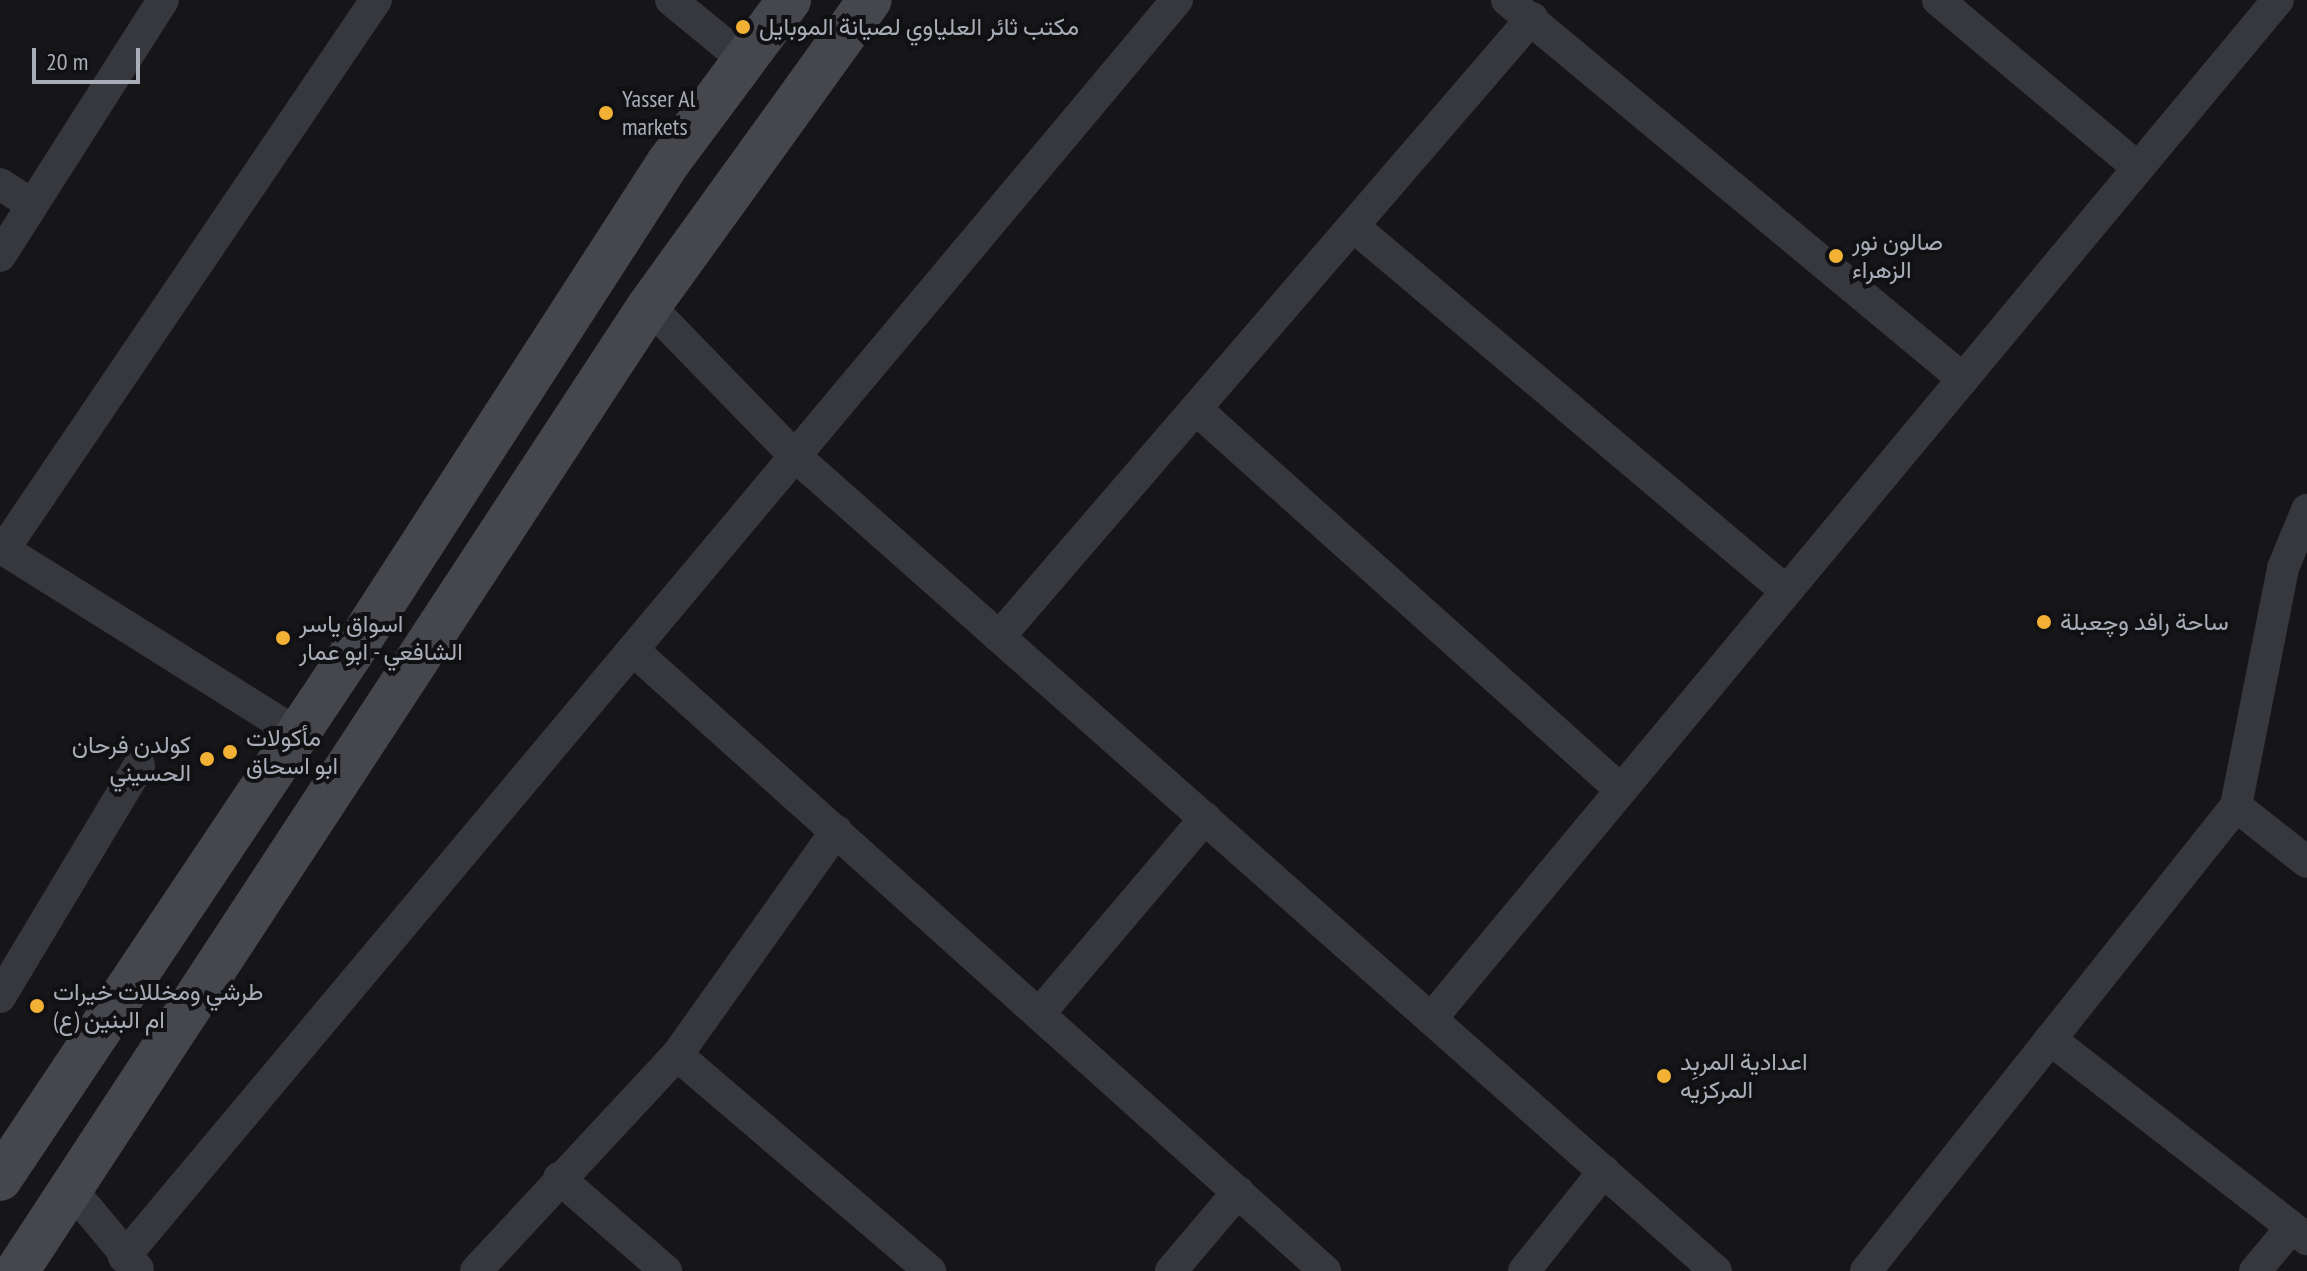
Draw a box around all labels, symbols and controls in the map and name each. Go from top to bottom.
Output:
place label: مكتب ثائر العلياوي لصيانة الموبايل [759,13,1079,41]
marker: مكتب ثائر العلياوي لصيانة الموبايل [734,18,752,36]
scale bar [36,32,144,82]
text: 20 m [46,46,88,77]
place label: Yasser Al markets [622,85,696,141]
marker: Yasser Al markets [597,104,615,122]
place label: صالون نور الزهراء [1852,228,1943,284]
marker: صالون نور الزهراء [1827,247,1845,265]
place label: ساحة رافد وچعبلة [2060,608,2229,636]
place label: اسواق ياسر الشافعي - ابو عمار [299,610,465,666]
marker: ساحة رافد وچعبلة [2035,613,2053,631]
marker: اسواق ياسر الشافعي - ابو عمار [274,629,292,647]
place label: مأكولات ابو اسحاق [246,724,338,780]
place label: كولدن فرحان الحسيني [72,731,191,787]
marker: مأكولات ابو اسحاق [221,743,239,761]
marker: كولدن فرحان الحسيني [198,750,216,768]
place label: طرشي ومخللات خيرات ام البنين (ع) [53,978,263,1034]
marker: طرشي ومخللات خيرات ام البنين (ع) [28,997,46,1015]
place label: اعدادية المربِد المركزيه [1680,1048,1808,1104]
marker: اعدادية المربِد المركزيه [1655,1067,1673,1085]

